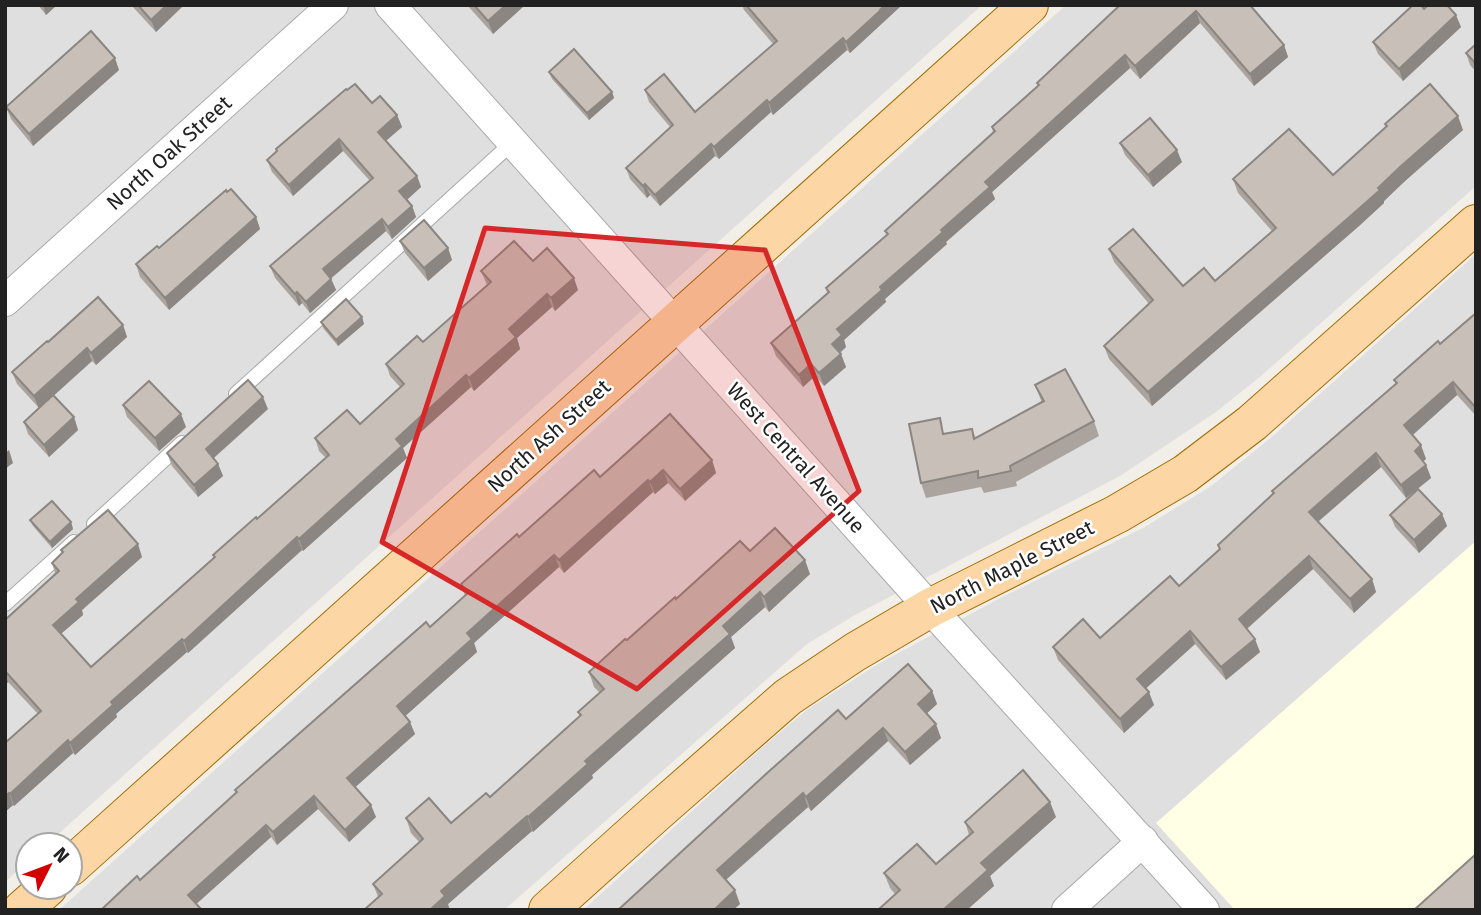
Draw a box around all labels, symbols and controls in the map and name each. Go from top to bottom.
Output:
street label: North Oak Street [101,90,237,216]
street label: North Ash Street [482,374,616,498]
street label: West Central Avenue [721,377,871,539]
street label: North Maple Street [926,514,1099,620]
north arrow [14,831,84,901]
text: N [48,843,74,867]

